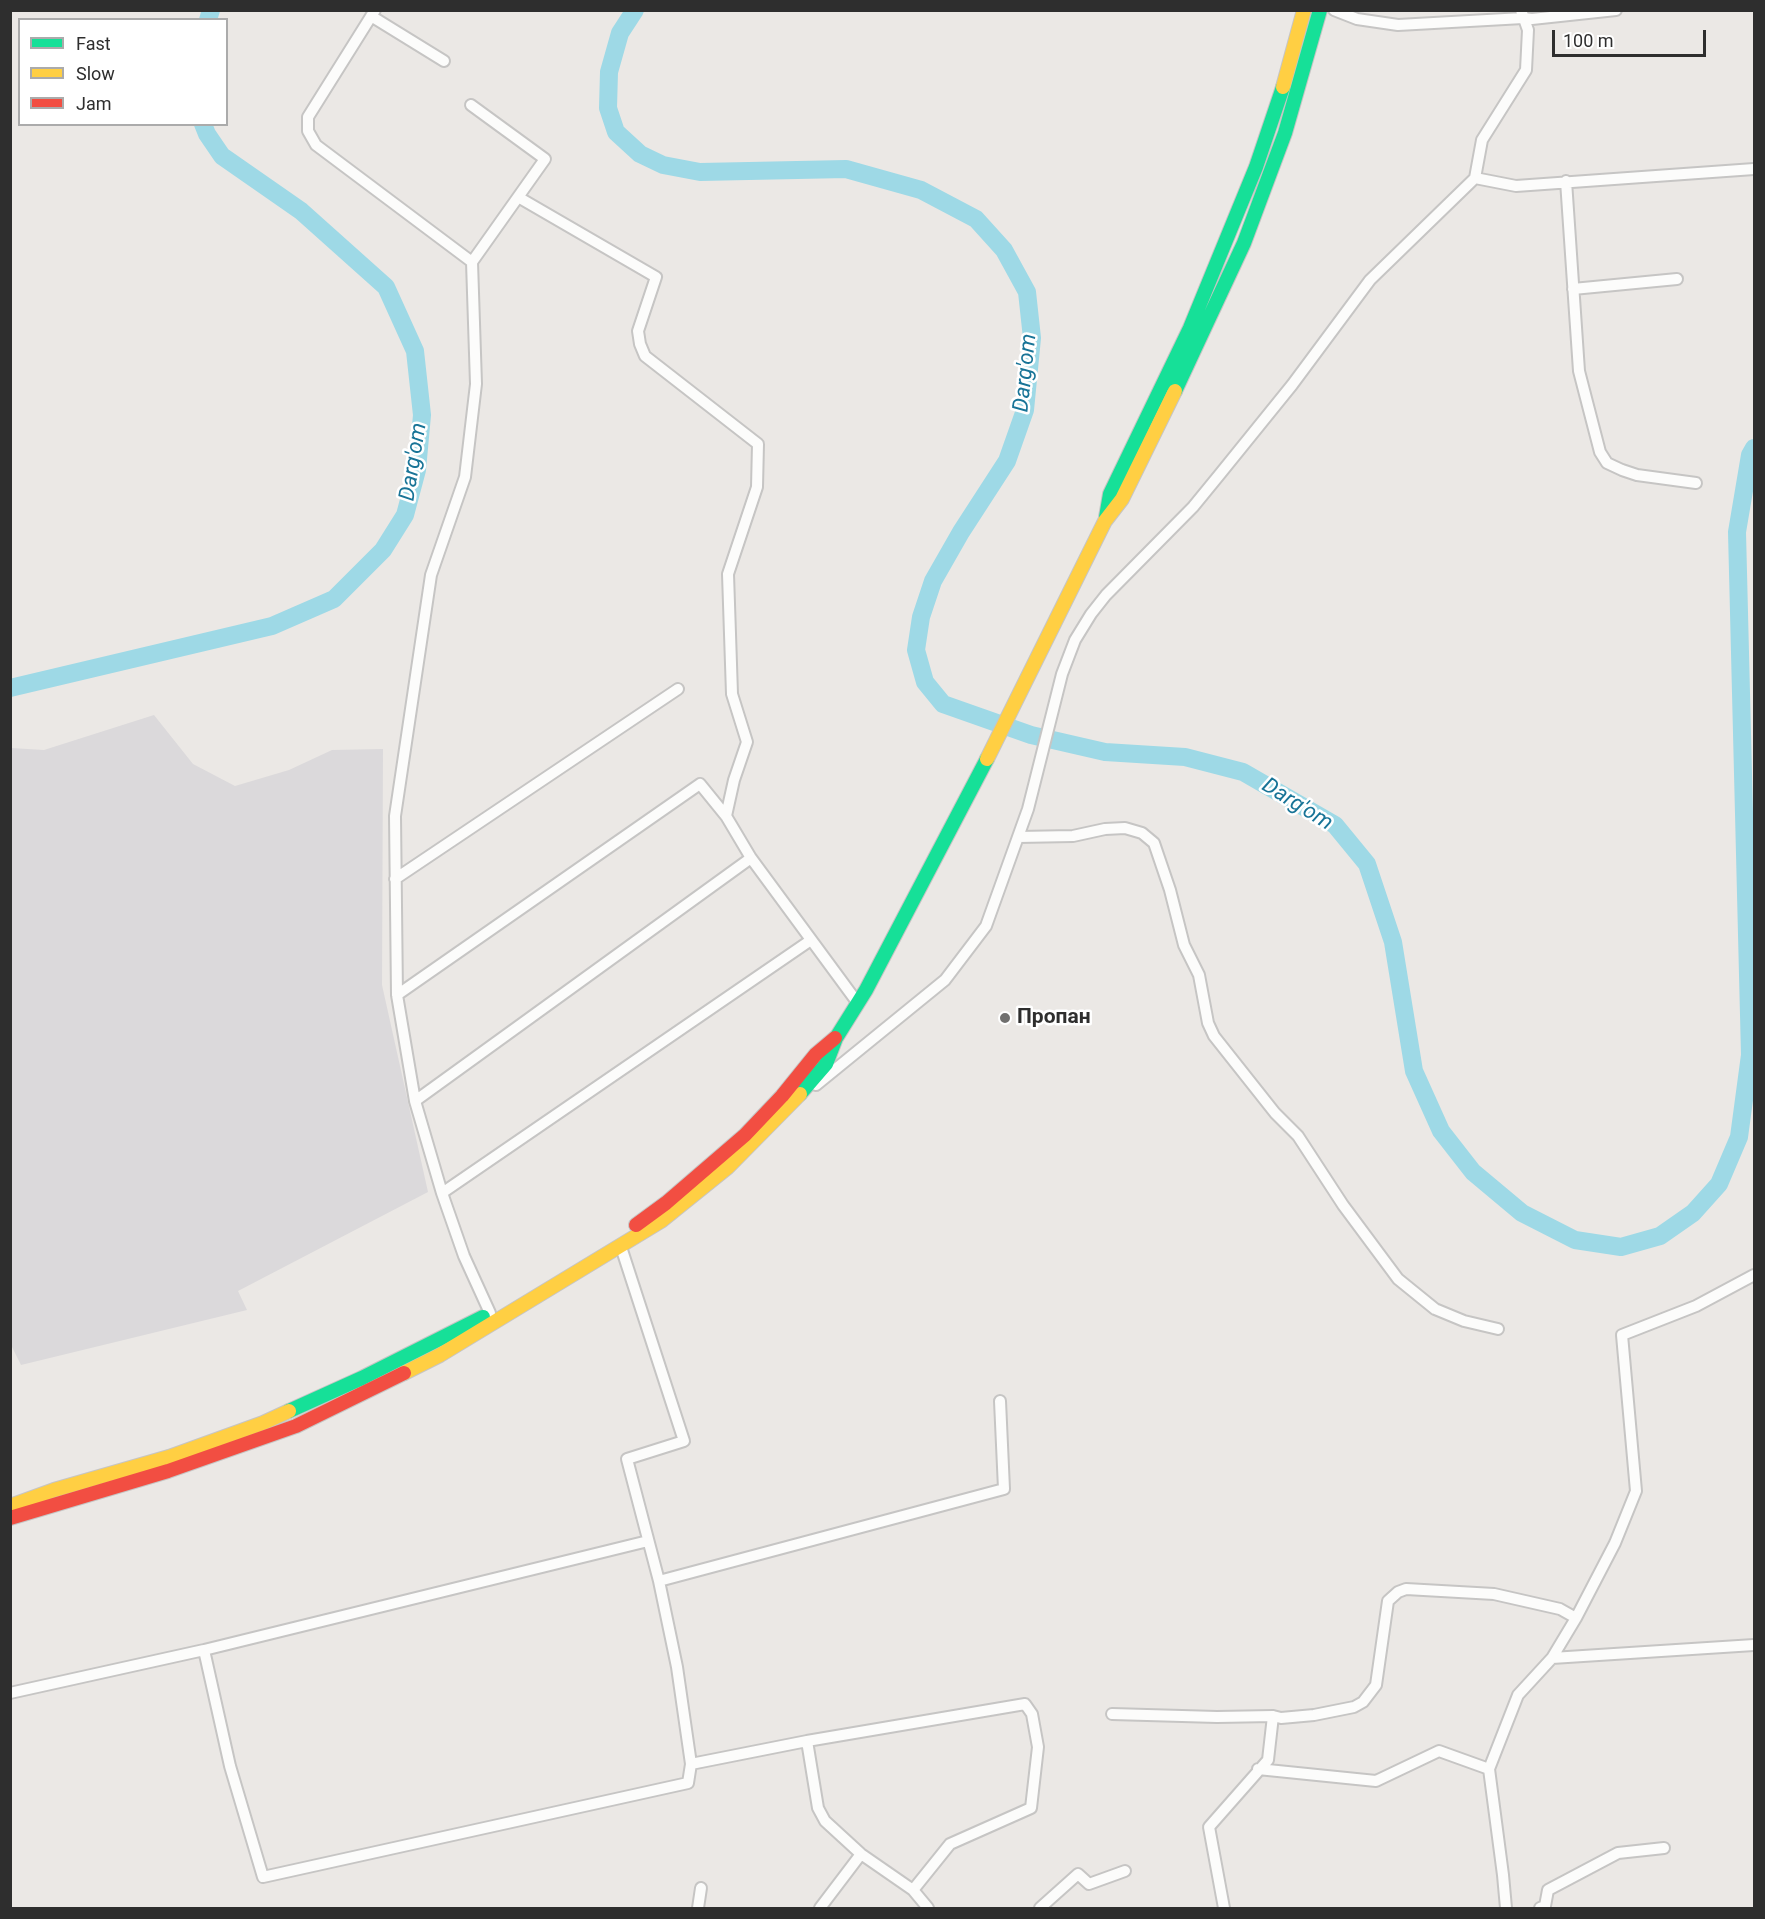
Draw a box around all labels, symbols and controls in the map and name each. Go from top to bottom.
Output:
legend [18,18,228,126]
scale bar [1555,18,1710,56]
text: 100 m [1563,30,1614,51]
text: Fast [76,33,111,54]
text: Slow [76,63,115,84]
text: Jam [76,93,112,114]
water label: Darg'om [1009,333,1043,413]
water label: Darg'om [395,421,433,503]
water label: Darg'om [1257,773,1337,837]
place label: Пропан [1017,1005,1091,1031]
marker: Пропан [998,1011,1012,1025]

